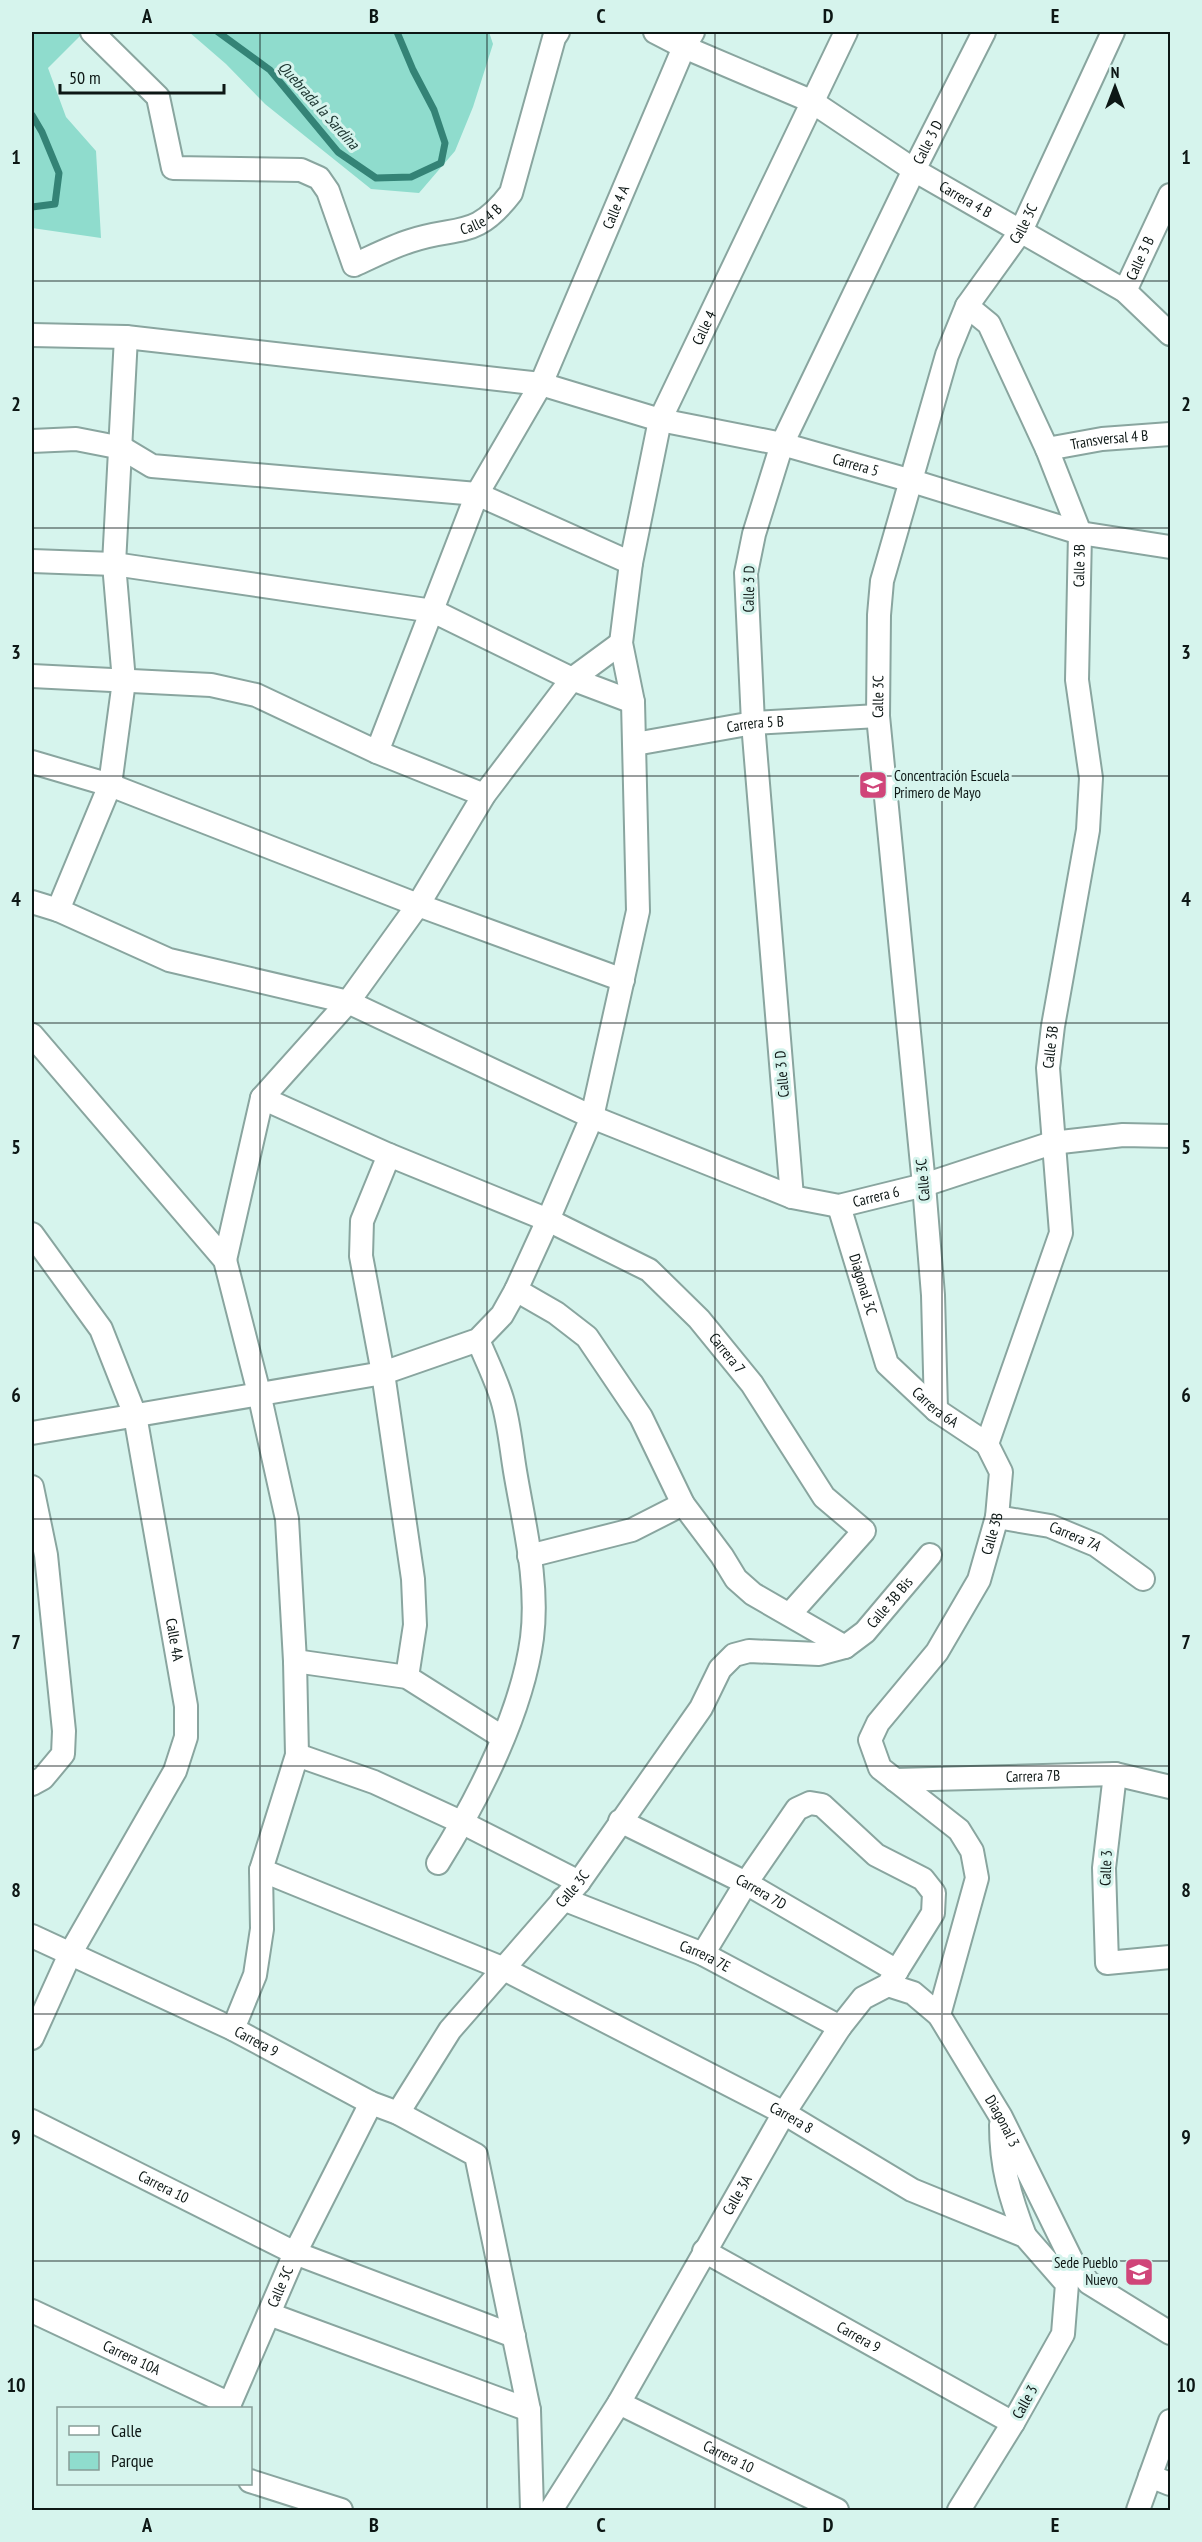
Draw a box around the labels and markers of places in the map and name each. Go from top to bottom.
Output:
place label: Concentración Escuela Primero de Mayo [894,766,1010,802]
school or university icon: Concentración Escuela Primero de Mayo [857,769,889,801]
place label: Sede Pueblo Nuevo [1054,2253,1118,2289]
school or university icon: Sede Pueblo Nuevo [1123,2256,1155,2288]

